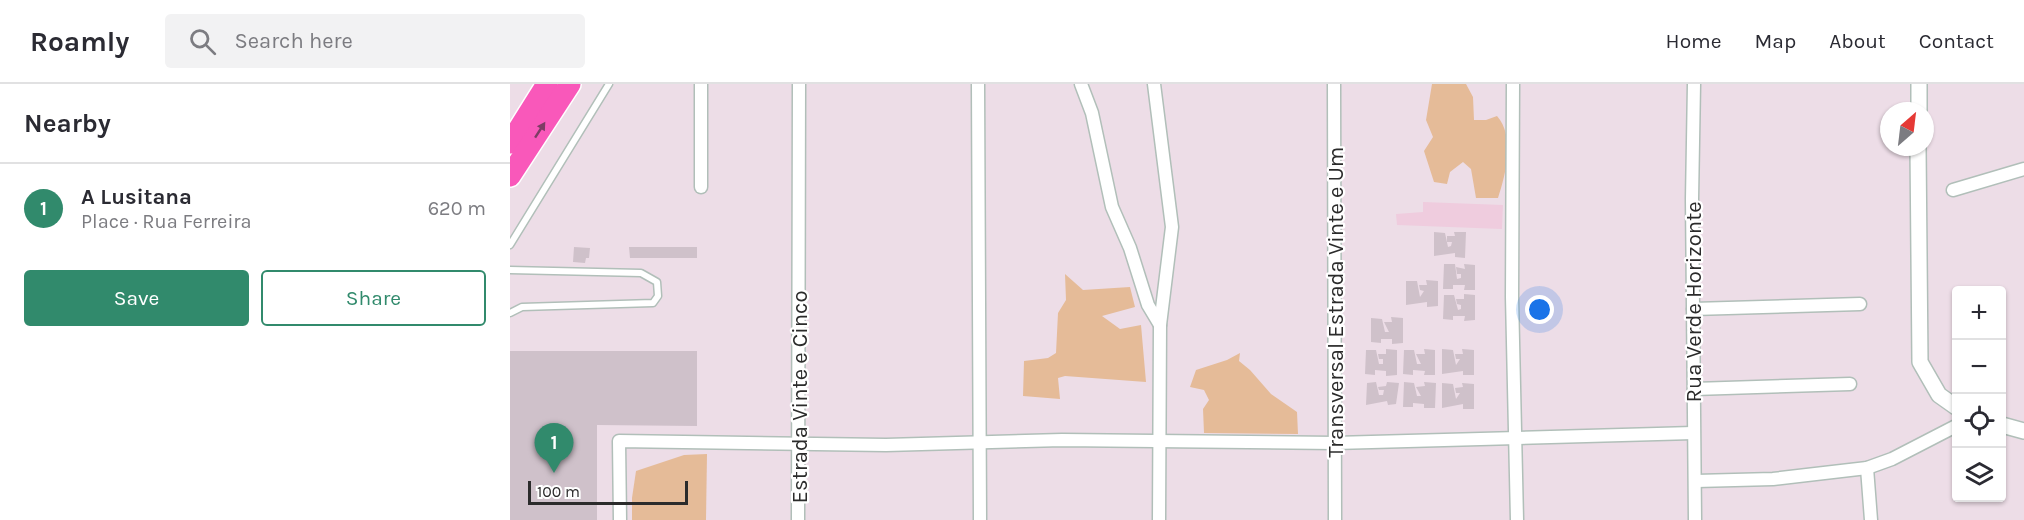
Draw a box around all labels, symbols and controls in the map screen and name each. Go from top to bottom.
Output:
search box [165,14,585,68]
text: Roamly [30,25,129,58]
icon: search [186,25,219,58]
text: Search here [234,28,353,54]
text: Home [1666,29,1722,53]
text: Map [1755,29,1796,53]
text: About [1829,29,1886,53]
text: Contact [1919,29,1994,53]
north arrow [1880,102,1934,156]
text: Nearby [24,108,111,139]
one-way arrow [534,122,545,138]
street label: Transversal Estrada Vinte e Um [1323,147,1349,457]
text: A Lusitana [81,184,192,210]
text: 1 [40,197,47,220]
text: 620 m [428,197,486,220]
street label: Rua Verde Horizonte [1681,201,1707,403]
text: Place · Rua Ferreira [81,210,252,233]
button: Save [24,270,249,326]
button: Share [261,270,486,326]
map controls [1952,286,2006,502]
button: + [1952,286,2006,340]
street label: Estrada Vinte e Cinco [787,291,813,503]
your location [1525,295,1554,324]
button: − [1952,340,2006,394]
button: locate [1952,394,2006,448]
pin: 1 [534,424,573,473]
button: layers [1952,448,2006,502]
scale bar [528,478,688,506]
text: 100 m [537,482,580,501]

